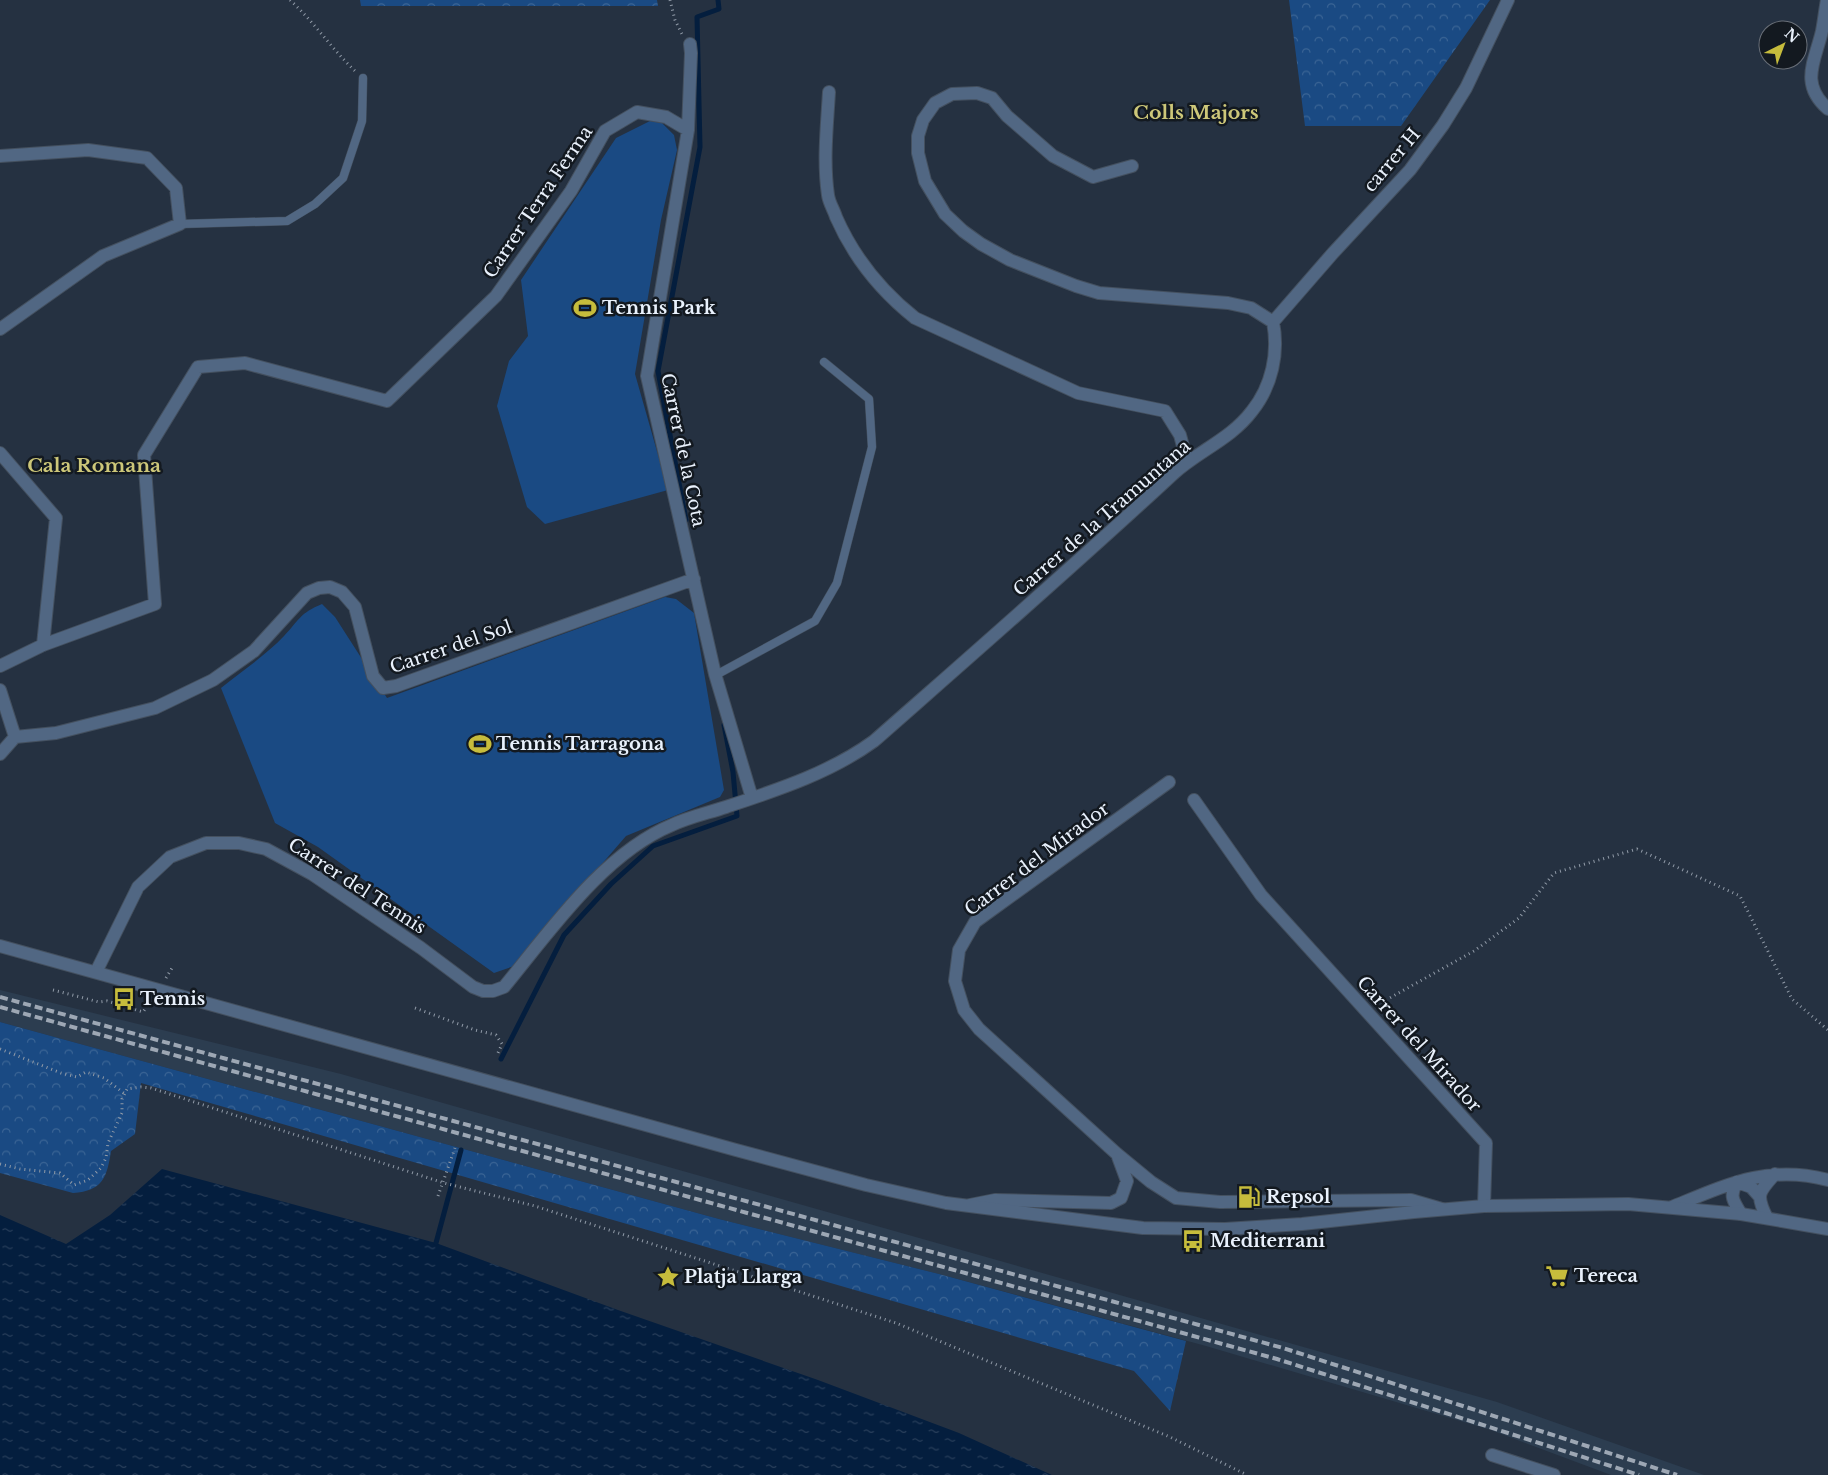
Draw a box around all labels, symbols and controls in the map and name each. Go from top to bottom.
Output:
north arrow [1758,20,1808,70]
text: N [1781,24,1803,46]
district label: Colls Majors [1133,101,1259,124]
street label: Carrer Terra Ferma [479,122,597,282]
street label: carrer H [1359,123,1425,197]
sports icon: Tennis Park [572,295,598,321]
place label: Tennis Park [602,297,717,319]
street label: Carrer de la Cota [656,371,710,529]
street label: Carrer de la Tramuntana [1009,435,1195,601]
district label: Cala Romana [27,454,161,477]
street label: Carrer del Sol [387,616,515,678]
sports icon: Tennis Tarragona [467,731,493,757]
place label: Tennis Tarragona [496,733,665,755]
street label: Carrer del Mirador [960,797,1114,921]
street label: Carrer del Tennis [284,833,430,939]
street label: Carrer del Mirador [1352,972,1486,1117]
bus stop icon: Tennis [111,986,137,1012]
place label: Tennis [140,988,205,1010]
fuel station icon: Repsol [1236,1184,1262,1210]
place label: Repsol [1266,1186,1331,1208]
bus stop icon: Mediterrani [1180,1228,1206,1254]
place label: Mediterrani [1210,1230,1325,1252]
supermarket icon: Tereca [1544,1263,1570,1289]
place icon: Platja Llarga [655,1264,681,1290]
place label: Tereca [1574,1265,1638,1287]
place label: Platja Llarga [684,1266,803,1288]

